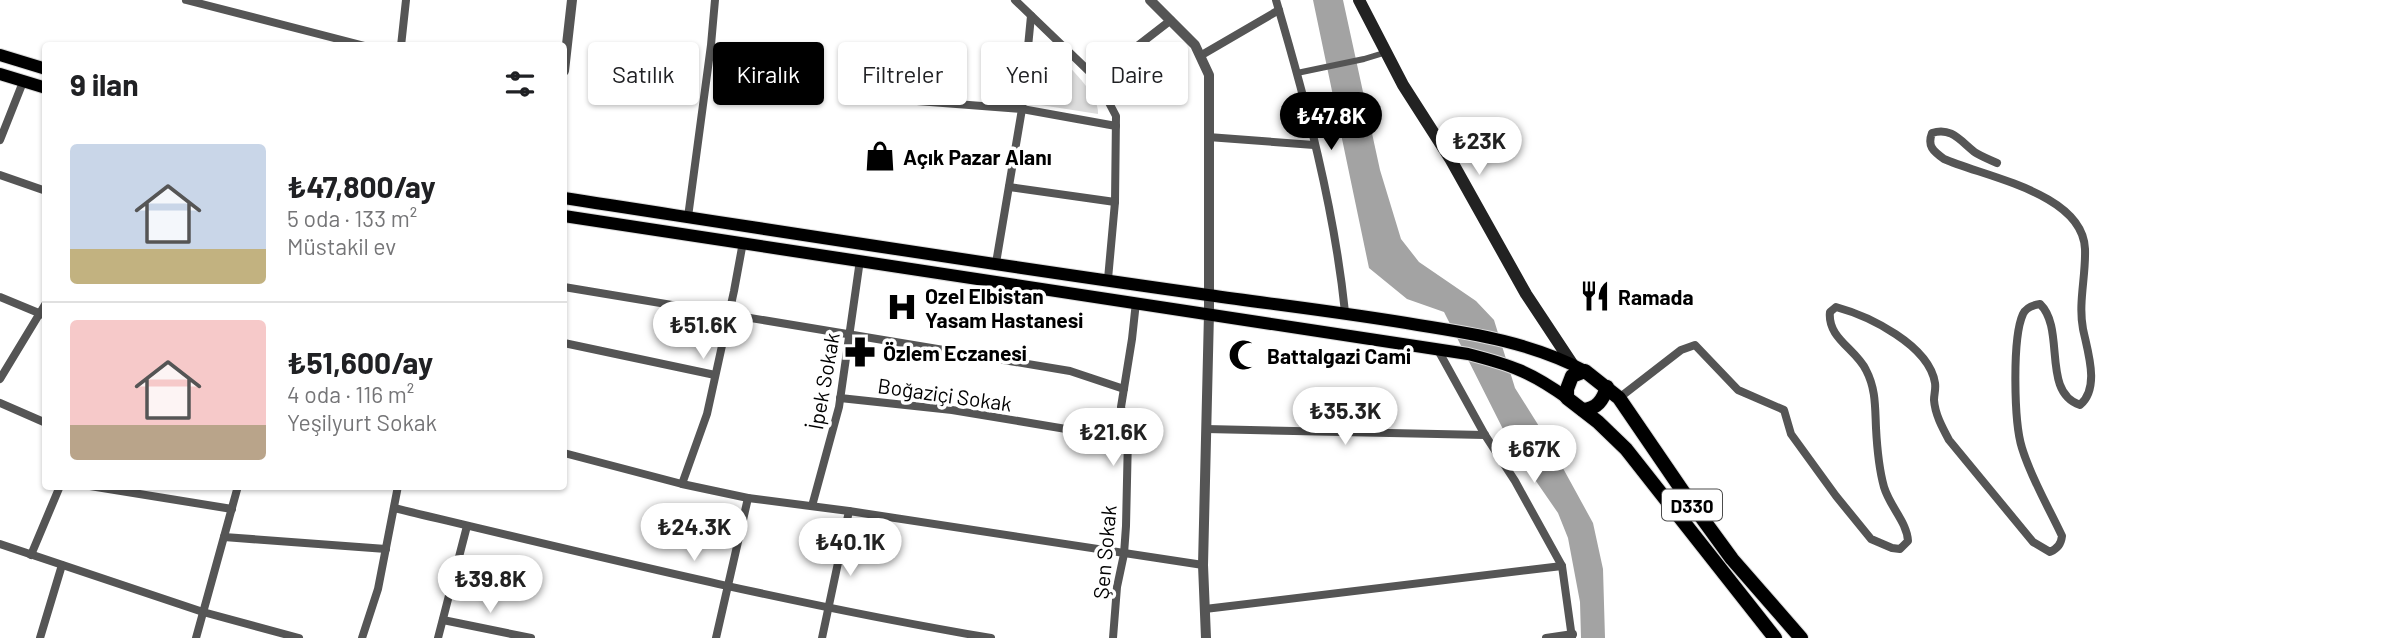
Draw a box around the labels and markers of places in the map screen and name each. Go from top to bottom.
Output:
pin: ₺47.8K [1274,92,1388,152]
pin: ₺23K [1438,118,1520,177]
shop icon: Açık Pazar Alanı [863,139,897,173]
place label: Açık Pazar Alanı [903,144,1052,169]
restaurant icon: Ramada [1578,279,1612,313]
place label: Ozel Elbistan Yasam Hastanesi [925,283,1083,332]
place label: Ramada [1618,284,1694,309]
hospital icon: Ozel Elbistan Yasam Hastanesi [885,290,919,324]
pin: ₺51.6K [646,302,760,361]
pharmacy icon: Özlem Eczanesi [843,335,877,369]
mosque icon: Battalgazi Cami [1227,338,1261,372]
place label: Özlem Eczanesi [883,340,1027,365]
place label: Battalgazi Cami [1267,343,1411,368]
pin: ₺35.3K [1288,388,1402,447]
pin: ₺21.6K [1056,408,1170,468]
pin: ₺67K [1493,426,1575,485]
pin: ₺24.3K [637,504,751,563]
pin: ₺40.1K [793,518,907,578]
pin: ₺39.8K [433,556,547,615]

